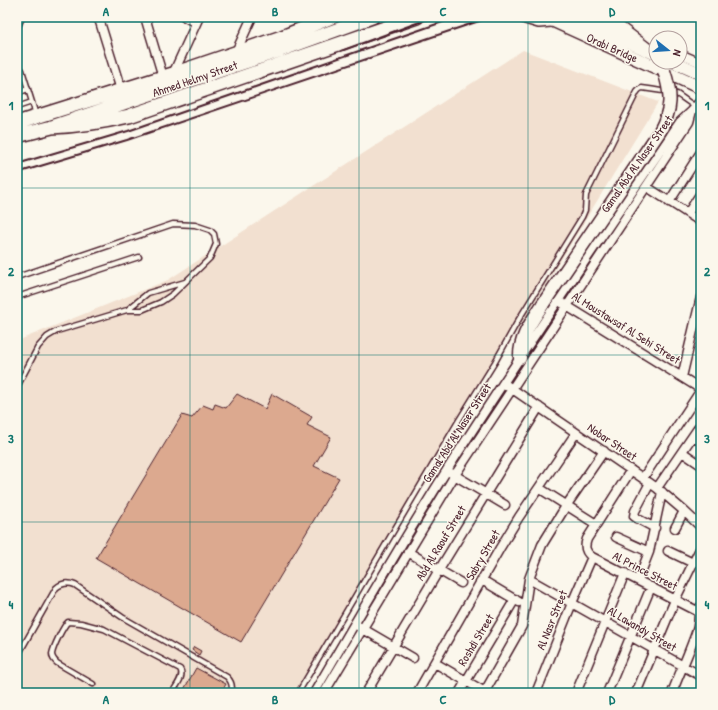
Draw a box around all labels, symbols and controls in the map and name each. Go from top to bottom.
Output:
text: A [103,2,110,20]
text: B [272,2,279,20]
text: C [439,2,447,20]
text: D [609,2,616,20]
street label: Orabi Bridge [584,29,641,66]
north arrow [648,30,688,70]
text: N [670,48,685,58]
street label: Ahmed Helmy Street [150,56,240,101]
text: 1 [9,96,14,114]
text: 1 [705,96,710,114]
street label: Gamal Abd Al Naser Street [597,111,677,216]
text: 2 [8,262,15,280]
text: 2 [704,262,711,280]
street label: Al Moustawsaf Al Sehi Street [569,287,684,368]
street label: Gamal Abd Al Naser Street [418,379,496,486]
street label: Nobar Street [584,419,641,465]
text: 3 [8,429,14,447]
text: 3 [704,429,710,447]
street label: Abd Al Raouf Street [411,501,470,583]
street label: Sabry Street [461,526,504,583]
street label: Al Prince Street [610,547,681,595]
street label: Al Nasr Street [532,587,572,652]
text: 4 [9,595,14,613]
text: 4 [705,595,710,613]
street label: Al Lawandy Street [605,602,681,656]
street label: Roshdi Street [453,610,498,669]
text: A [103,690,110,708]
text: B [272,690,279,708]
text: C [439,690,447,708]
text: D [609,690,616,708]

